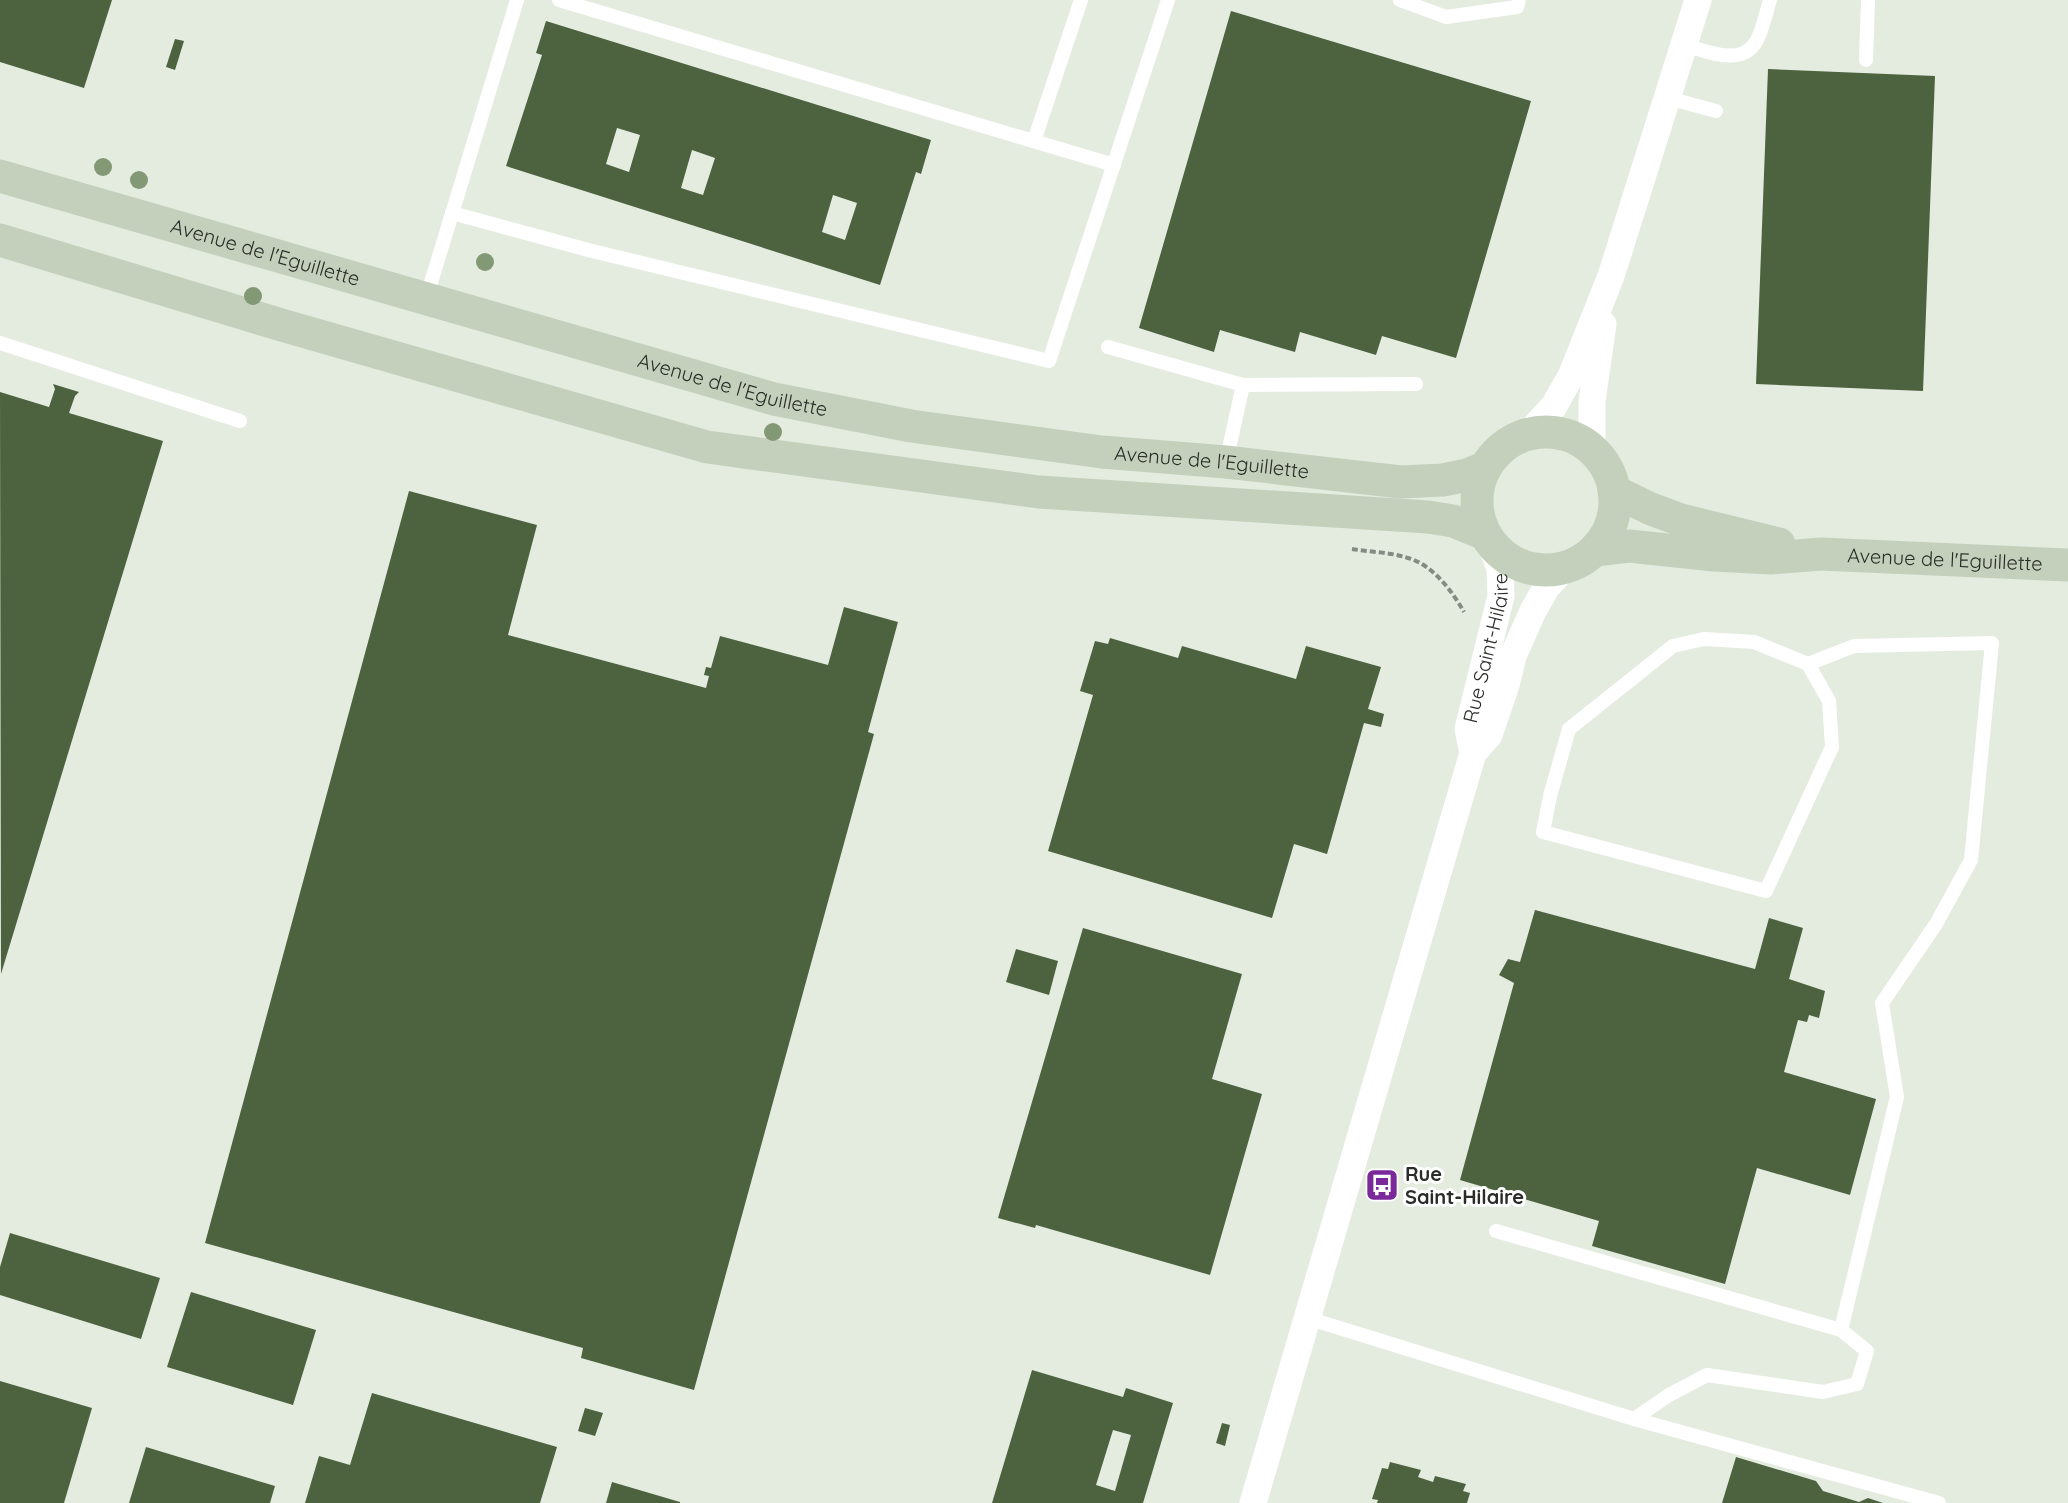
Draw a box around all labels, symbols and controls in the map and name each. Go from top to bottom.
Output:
street label: Avenue de l'Eguillette [168,213,363,291]
street label: Avenue de l'Eguillette [635,347,830,421]
street label: Avenue de l'Eguillette [1113,440,1310,483]
street label: Avenue de l'Eguillette [1847,542,2043,576]
street label: Rue Saint-Hilaire [1457,572,1513,725]
place label: Rue Saint-Hilaire [1405,1161,1524,1209]
bus stop icon: Rue Saint-Hilaire [1364,1167,1400,1203]

